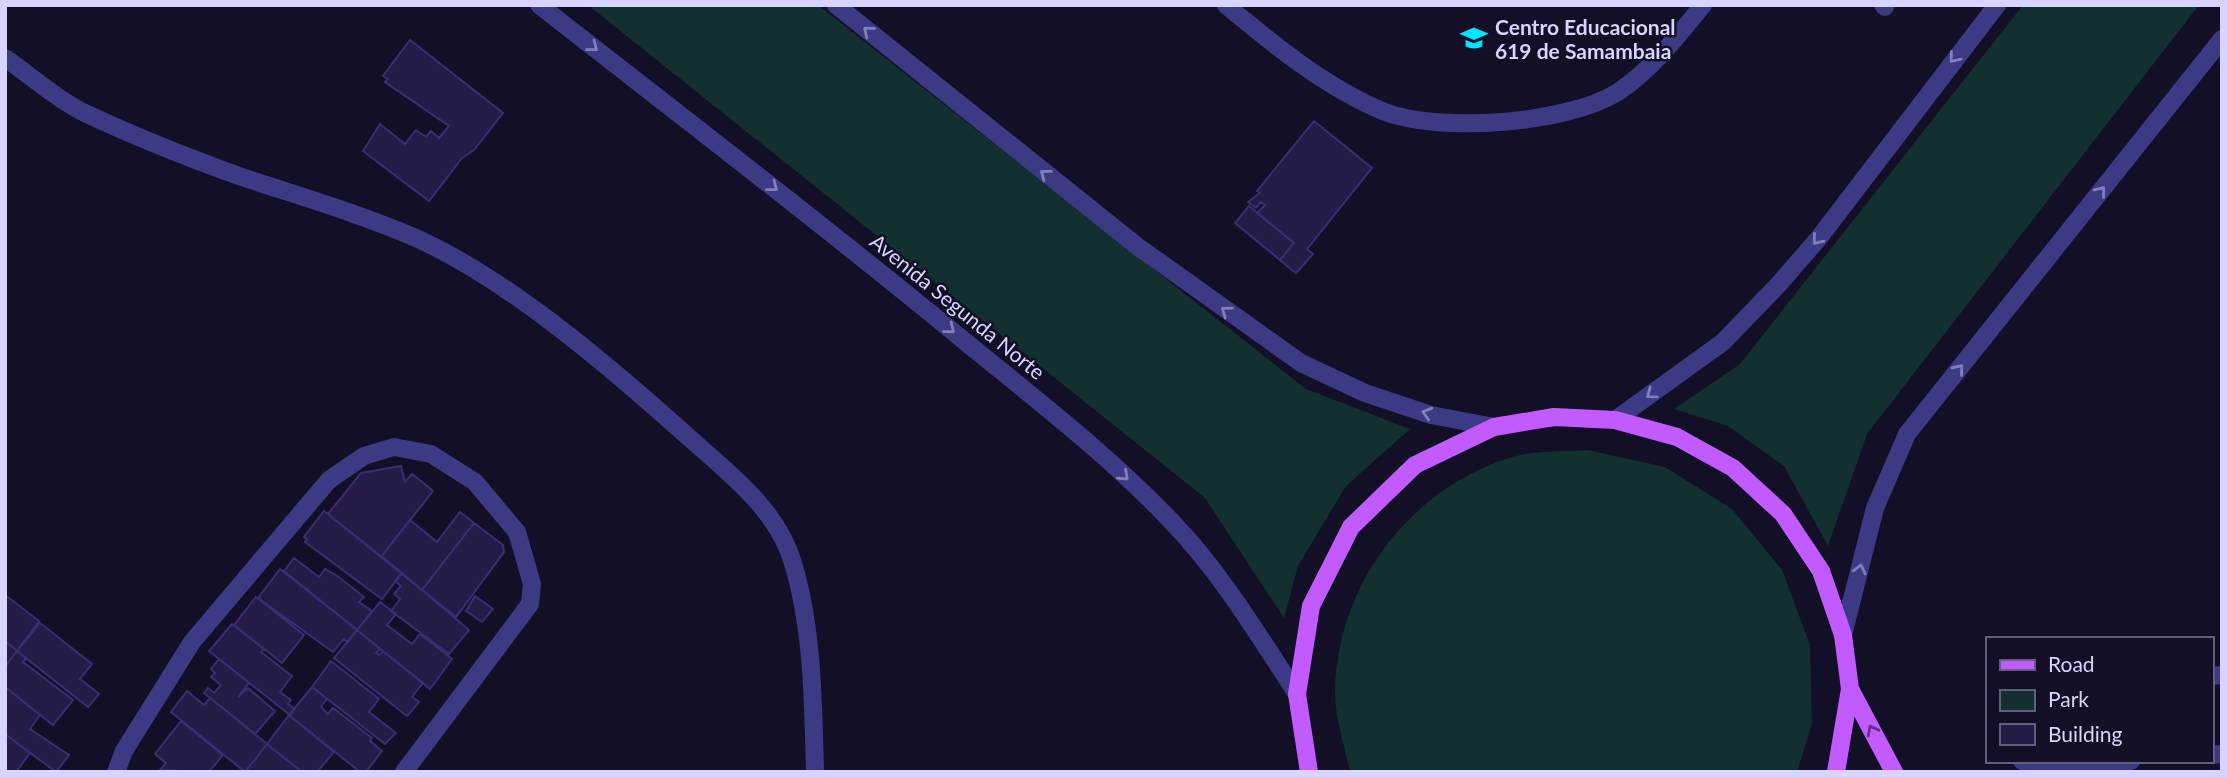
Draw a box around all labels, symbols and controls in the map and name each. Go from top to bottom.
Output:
place label: Centro Educacional 619 de Samambaia [1495,14,1676,63]
school or university icon: Centro Educacional 619 de Samambaia [1459,23,1489,53]
one-way arrow [863,27,876,39]
one-way arrow [586,39,598,52]
one-way arrow [1950,51,1963,63]
one-way arrow [1040,169,1052,182]
one-way arrow [765,179,777,192]
one-way arrow [2093,186,2105,199]
street label: Avenida Segunda Norte [866,228,1050,384]
one-way arrow [1812,232,1825,244]
one-way arrow [1221,307,1234,319]
one-way arrow [942,321,955,333]
one-way arrow [1951,364,1964,376]
one-way arrow [1646,386,1659,398]
one-way arrow [1422,407,1434,421]
one-way arrow [1116,468,1129,480]
one-way arrow [1852,563,1866,575]
legend [1986,637,2213,763]
text: Road [2048,651,2095,676]
text: Park [2048,686,2089,711]
text: Building [2048,721,2123,746]
one-way arrow [1867,725,1880,738]

